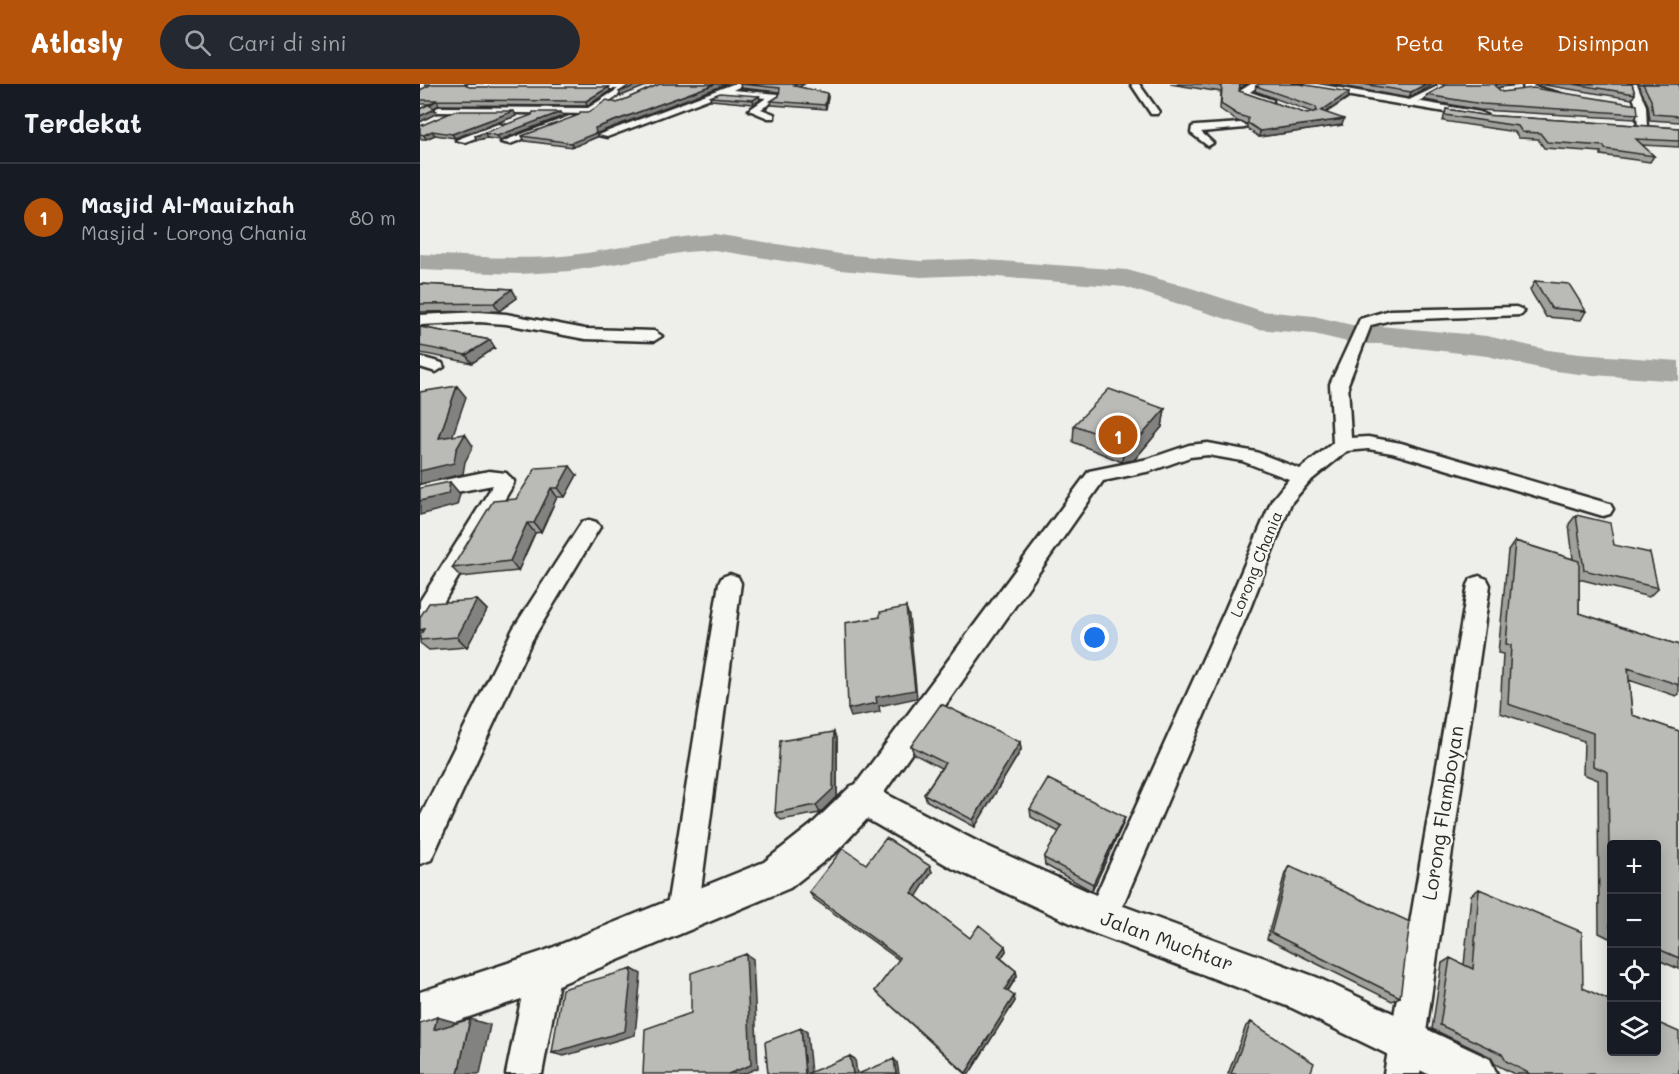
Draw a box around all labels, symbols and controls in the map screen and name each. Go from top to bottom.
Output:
search box [160,15,580,69]
text: Atlasly [30,24,124,60]
icon: search [181,26,214,59]
text: Cari di sini [229,28,347,57]
text: Peta [1396,29,1444,56]
text: Rute [1477,29,1524,56]
text: Disimpan [1557,29,1649,56]
text: Terdekat [24,106,142,140]
text: Masjid Al-Mauizhah [81,190,294,219]
text: 1 [39,204,48,230]
text: 80 m [349,204,396,230]
text: Masjid · Lorong Chania [81,219,307,245]
pin: 1 [1098,412,1138,458]
street label: Lorong Chania [1225,508,1286,620]
your location [1080,623,1109,652]
street label: Lorong Flamboyan [1415,724,1469,902]
map controls [1607,840,1661,1056]
button: + [1607,840,1661,894]
button: − [1607,894,1661,948]
street label: Jalan Muchtar [1097,904,1237,976]
button: locate [1607,948,1661,1002]
button: layers [1607,1002,1661,1056]

